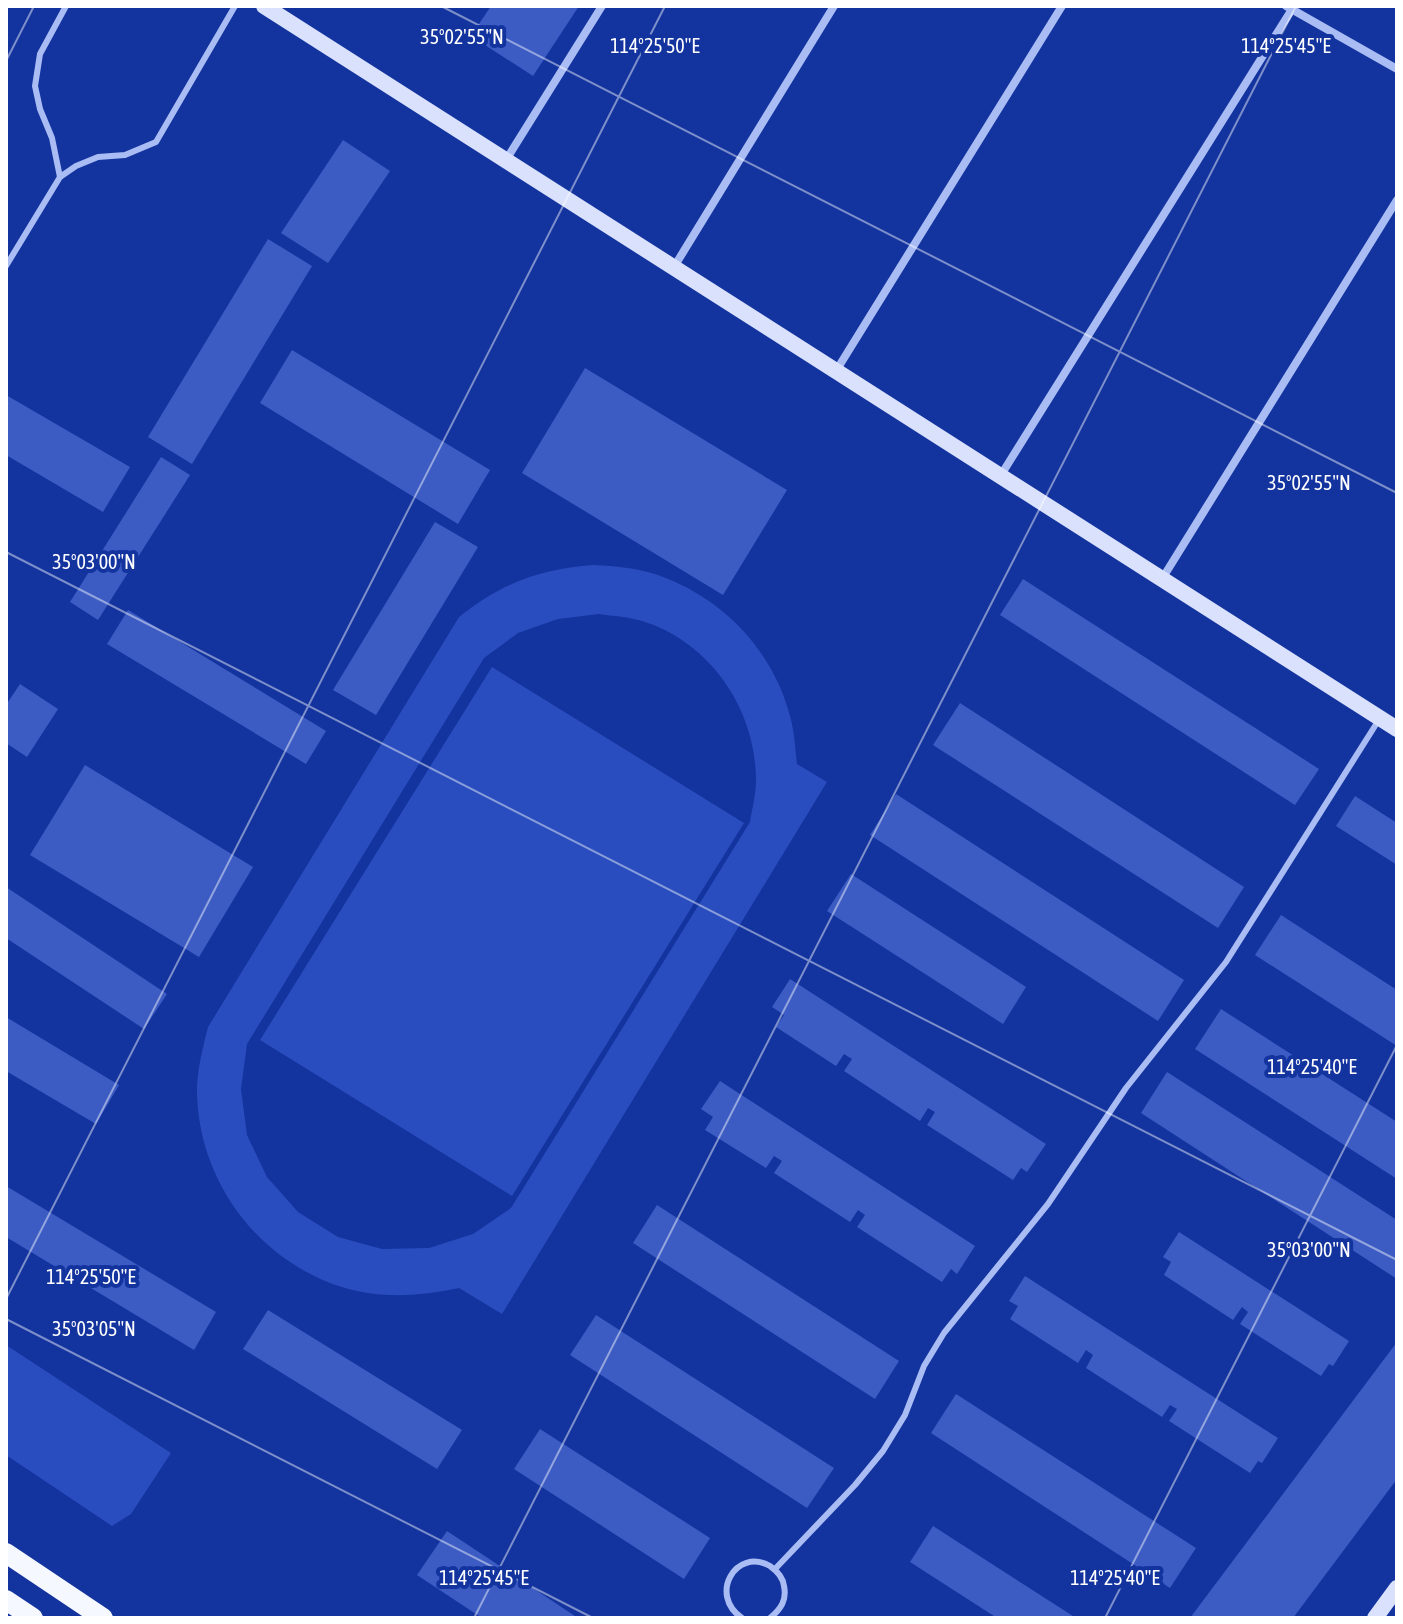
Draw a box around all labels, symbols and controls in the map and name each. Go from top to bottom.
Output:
text: 35°02'55"N [420,25,504,48]
text: 114°25'50"E [610,34,700,57]
text: 114°25'45"E [1241,34,1331,57]
text: 35°02'55"N [1267,471,1351,494]
text: 35°03'00"N [52,550,136,573]
text: 114°25'40"E [1267,1055,1357,1078]
text: 35°03'00"N [1267,1238,1351,1261]
text: 114°25'50"E [46,1265,136,1288]
text: 35°03'05"N [52,1317,136,1340]
text: 114°25'45"E [439,1566,529,1589]
text: 114°25'40"E [1070,1566,1160,1589]

